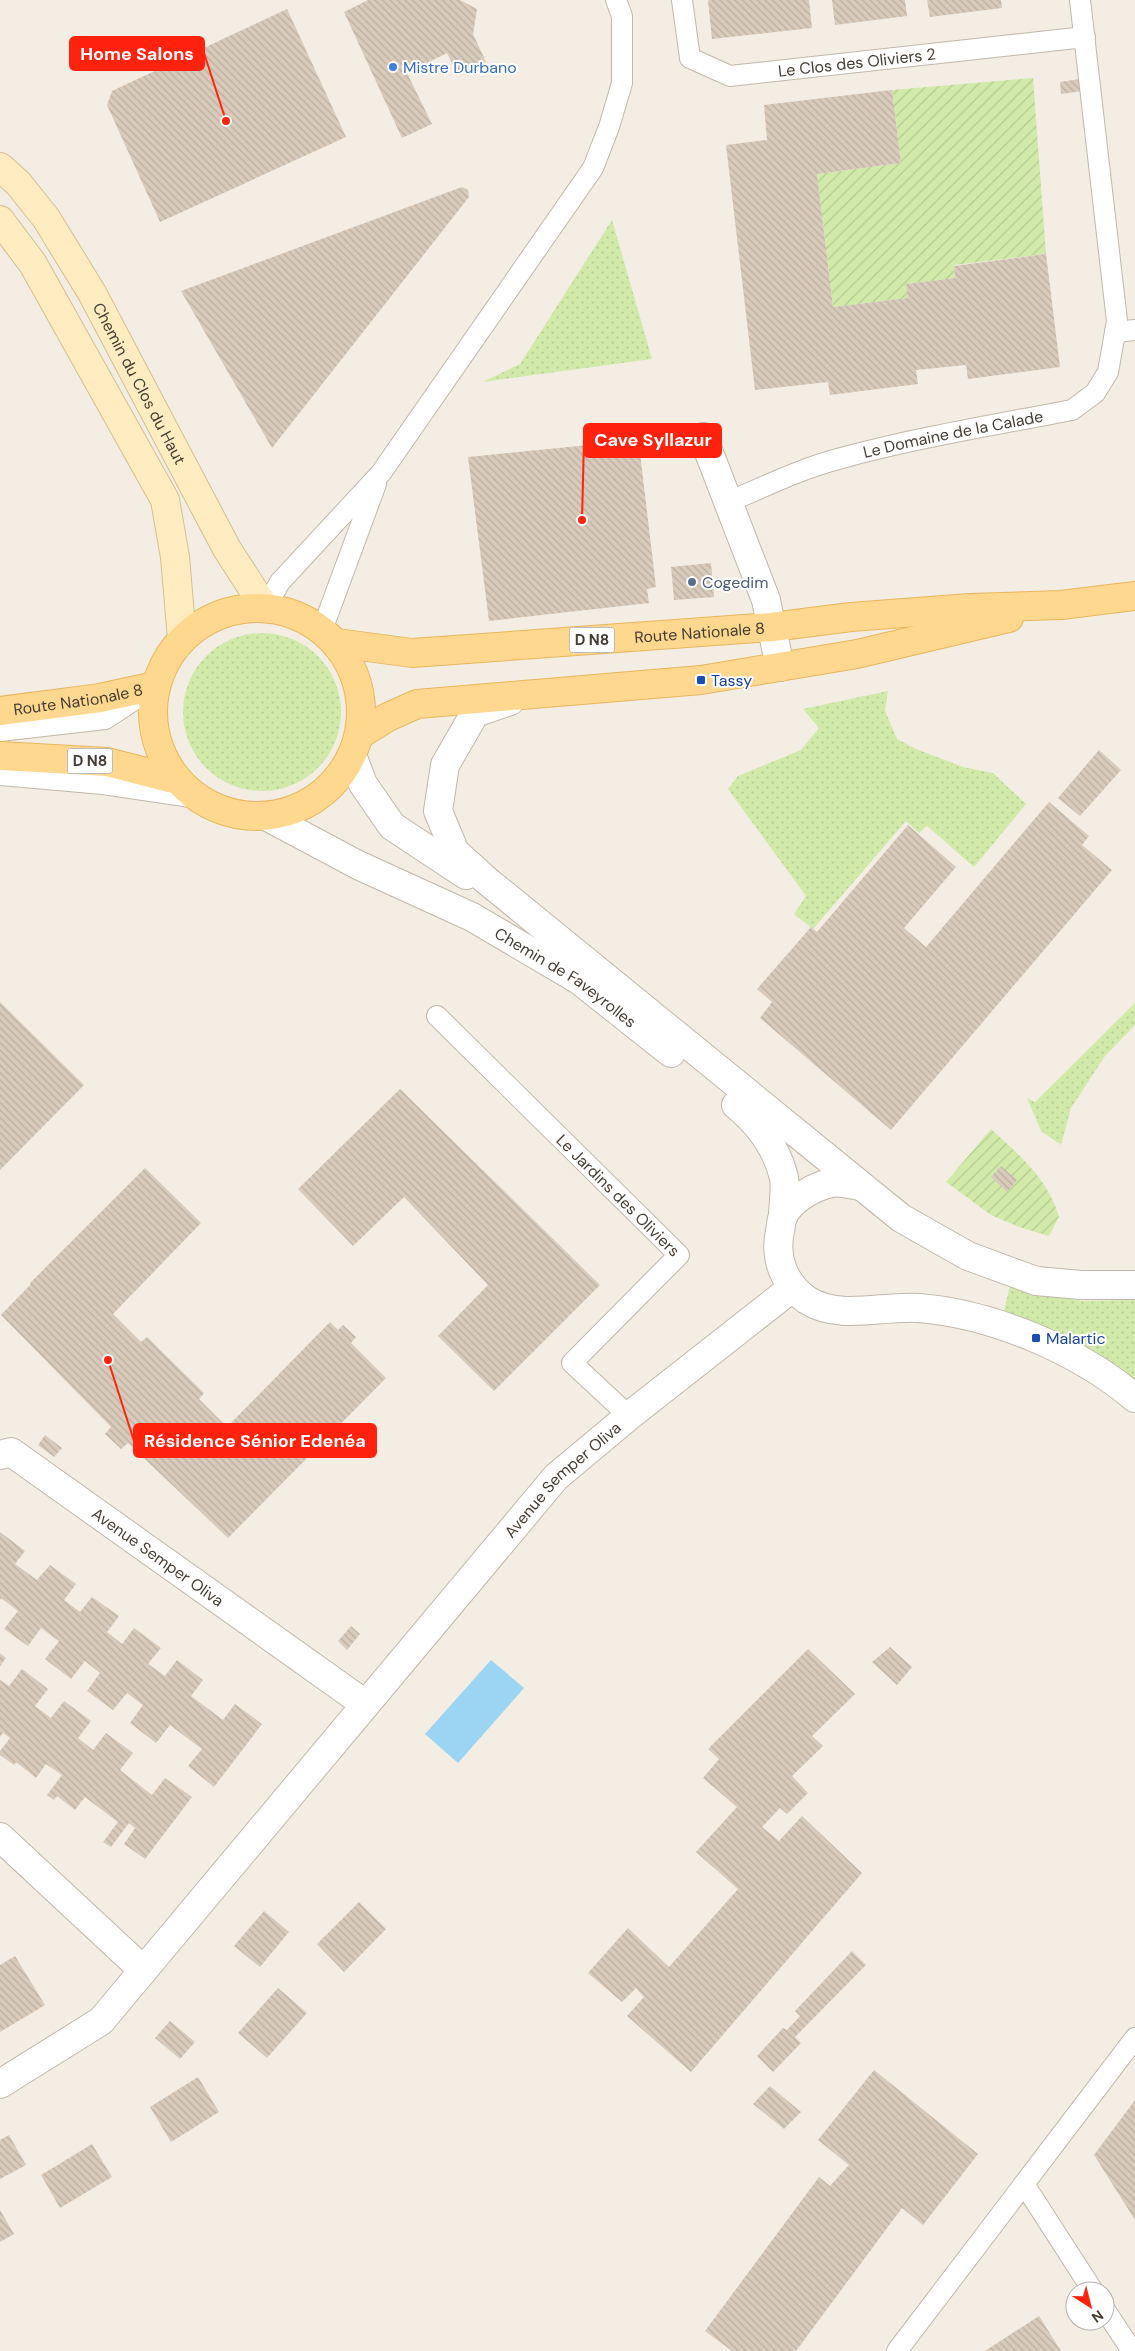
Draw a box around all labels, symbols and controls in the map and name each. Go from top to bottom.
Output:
callout: Home Salons [70,37,204,70]
text: Home Salons [80,42,194,66]
street label: Le Clos des Oliviers 2 [777,43,937,81]
place label: Mistre Durbano [403,57,517,78]
marker: Mistre Durbano [387,61,399,73]
street label: Chemin du Clos du Haut [88,299,191,468]
street label: Le Domaine de la Calade [861,405,1045,462]
callout: Cave Syllazur [584,424,721,457]
text: Cave Syllazur [594,428,712,452]
place label: Cogedim [702,572,768,593]
marker: Cogedim [686,576,698,588]
street label: Route Nationale 8 [634,617,766,647]
road number: D N8 [570,628,614,652]
place label: Tassy [711,670,752,691]
marker: Tassy [695,674,707,686]
street label: Route Nationale 8 [12,678,145,720]
road number: D N8 [68,748,112,774]
street label: Chemin de Faveyrolles [491,922,641,1032]
street label: Le Jardins des Oliviers [552,1129,685,1261]
place label: Malartic [1046,1328,1106,1349]
marker: Malartic [1030,1332,1042,1344]
street label: Avenue Semper Oliva [499,1417,625,1542]
callout: Résidence Sénior Edenéa [134,1424,376,1457]
text: Résidence Sénior Edenéa [144,1429,366,1453]
street label: Avenue Semper Oliva [88,1503,228,1611]
north arrow [1065,2281,1115,2331]
text: N [1088,2306,1107,2327]

